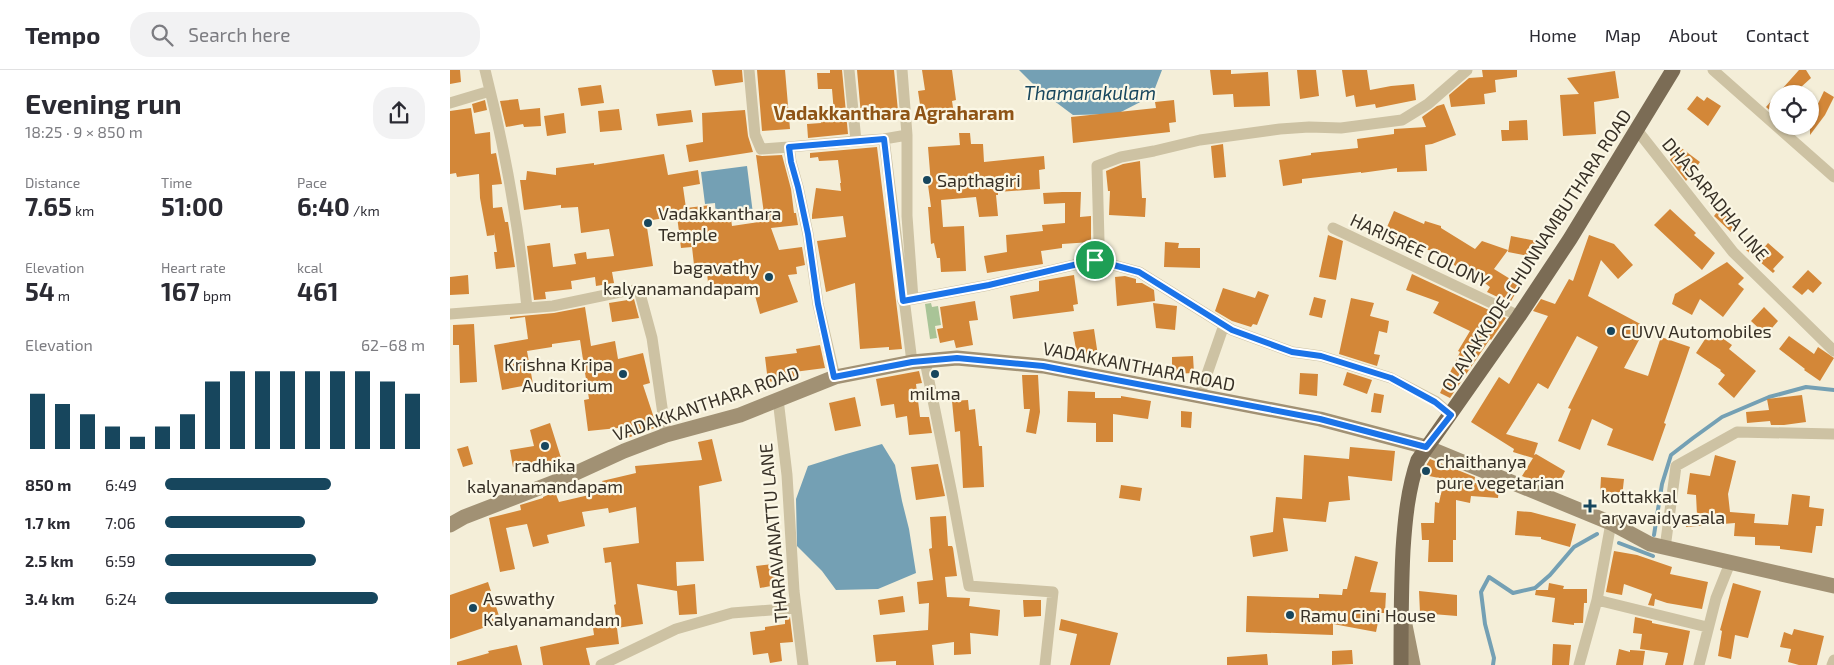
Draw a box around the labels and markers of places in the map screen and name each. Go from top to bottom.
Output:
place label: Sapthagiri [937,169,1021,191]
marker: Sapthagiri [921,174,933,186]
place label: Vadakkanthara Temple [658,202,782,245]
marker: Vadakkanthara Temple [642,217,654,229]
pin [1074,239,1116,281]
place label: bagavathy kalyanamandapam [603,256,759,299]
marker: bagavathy kalyanamandapam [763,271,775,283]
place label: CUVV Automobiles [1621,320,1772,342]
marker: CUVV Automobiles [1605,325,1617,337]
place label: Krishna Kripa Auditorium [504,353,613,396]
marker: Krishna Kripa Auditorium [617,368,629,380]
marker: milma [929,368,941,380]
place label: milma [909,382,961,404]
marker: radhika kalyanamandapam [539,440,551,452]
place label: chaithanya pure vegetarian [1436,450,1564,493]
place label: radhika kalyanamandapam [467,454,623,497]
marker: chaithanya pure vegetarian [1420,465,1432,477]
place label: kottakkal aryavaidyasala [1601,485,1725,528]
marker: kottakkal aryavaidyasala [1583,499,1597,513]
place label: Aswathy Kalyanamandam [483,587,620,630]
marker: Aswathy Kalyanamandam [467,602,479,614]
place label: Ramu Cini House [1300,604,1436,626]
marker: Ramu Cini House [1284,609,1296,621]

